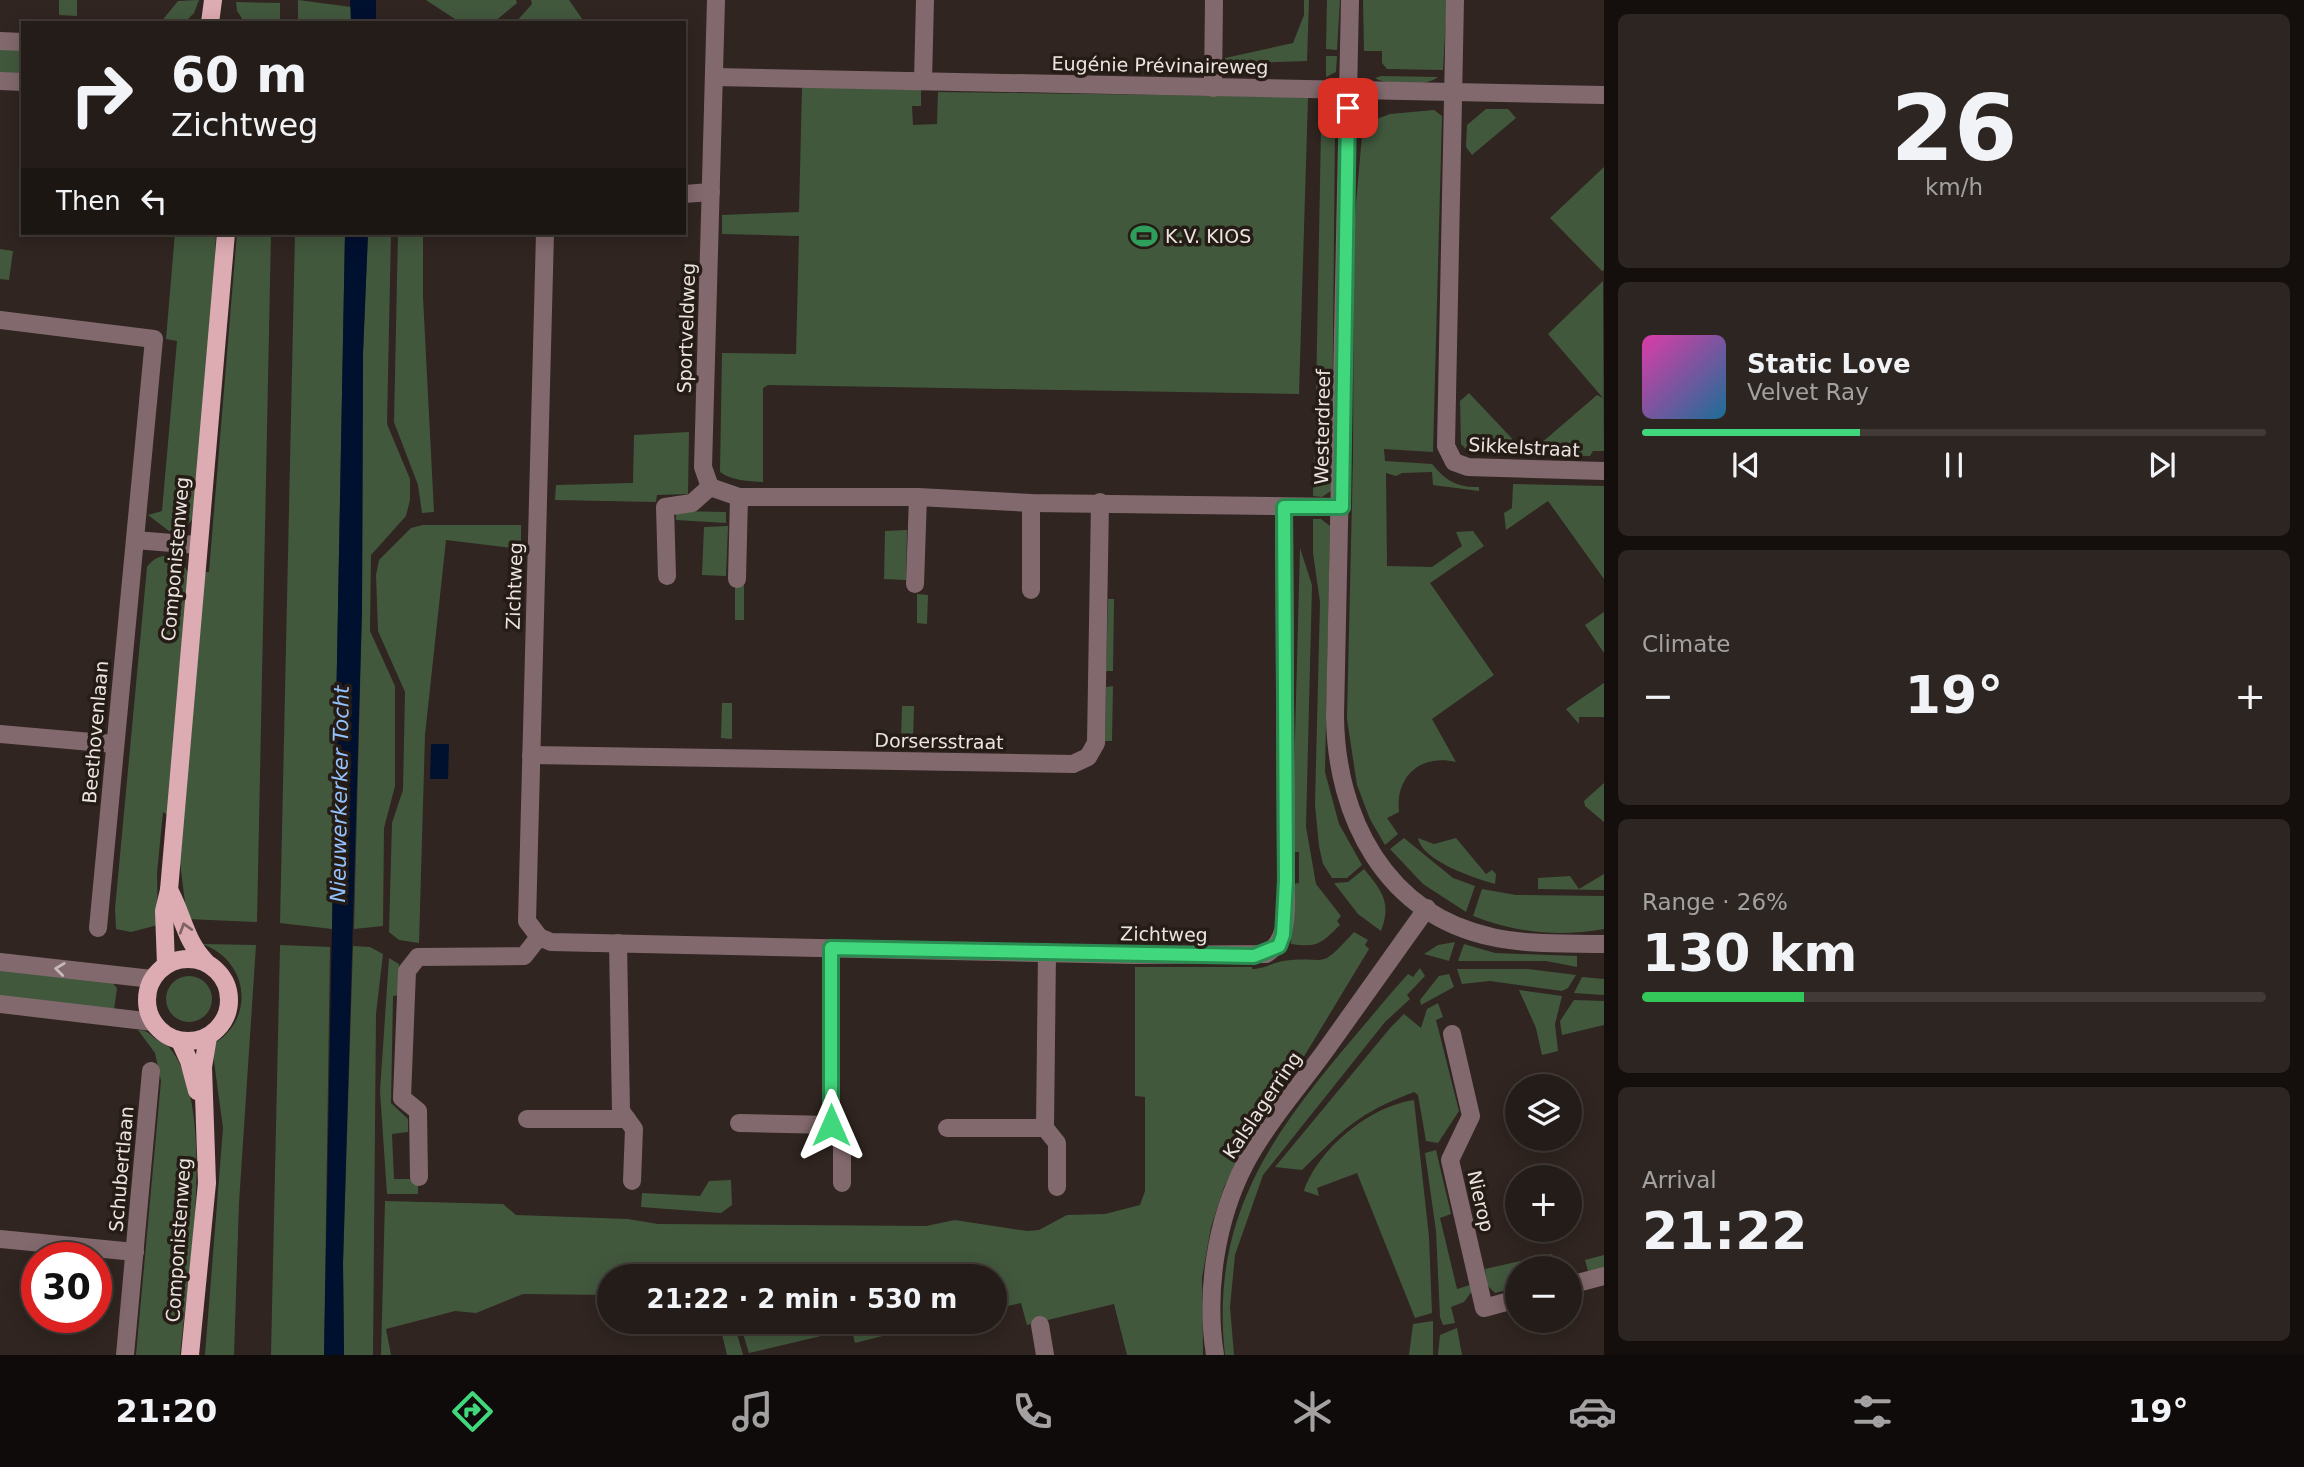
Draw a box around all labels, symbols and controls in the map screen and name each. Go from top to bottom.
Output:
text: 60 m [171,47,307,104]
icon: right [56,49,147,140]
street label: Eugénie Prévinaireweg [1051,52,1269,78]
text: 26 [1891,76,2017,181]
pin [1318,78,1378,138]
icon: arrive [1329,89,1367,127]
text: Zichtweg [171,106,318,144]
text: km/h [1925,174,1983,200]
icon: left [135,182,173,220]
text: Then [56,186,121,216]
sports icon: K.V. KIOS [1129,221,1159,251]
place label: K.V. KIOS [1165,225,1251,247]
street label: Sportveldweg [673,262,699,394]
text: Static Love [1747,349,1911,379]
street label: Westerdreef [1310,368,1334,485]
text: Velvet Ray [1747,379,1869,405]
street label: Sikkelstraat [1468,433,1580,461]
icon: previous [1727,446,1765,484]
icon: pause [1935,446,1973,484]
icon: next [2143,446,2181,484]
street label: Componistenweg [157,476,193,642]
street label: Zichtweg [501,542,527,630]
text: Climate [1642,631,1731,657]
street label: Beethovenlaan [78,660,112,804]
text: 19° [1905,665,2003,725]
text: − [1642,674,1674,718]
text: + [2234,674,2266,718]
water label: Nieuwerkerker Tocht [326,685,354,903]
street label: Dorsersstraat [874,729,1004,753]
text: Range · 26% [1642,889,1788,915]
one-way arrow [178,922,193,934]
street label: Zichtweg [1120,922,1208,946]
text: 130 km [1642,923,1857,983]
one-way arrow [55,962,66,977]
street label: Kalslagerring [1218,1047,1306,1163]
map controls [1505,1074,1582,1333]
button: layers [1505,1074,1582,1151]
position arrow [794,1088,868,1162]
street label: Schubertlaan [105,1105,137,1233]
street label: Componistenweg [161,1157,195,1323]
button: + [1505,1165,1582,1242]
text: Arrival [1642,1167,1717,1193]
street label: Nierop [1463,1168,1499,1234]
text: 21:22 [1642,1201,1808,1261]
speed limit sign: 30 [21,1242,112,1333]
button: − [1505,1256,1582,1333]
text: 21:22 · 2 min · 530 m [647,1284,957,1314]
icon: directions [448,1387,497,1436]
icon: music [728,1387,777,1436]
icon: phone [1008,1387,1057,1436]
icon: climate [1288,1387,1337,1436]
icon: car [1568,1387,1617,1436]
icon: filters [1848,1387,1897,1436]
text: 21:20 [115,1392,217,1430]
text: 19° [2128,1392,2188,1430]

